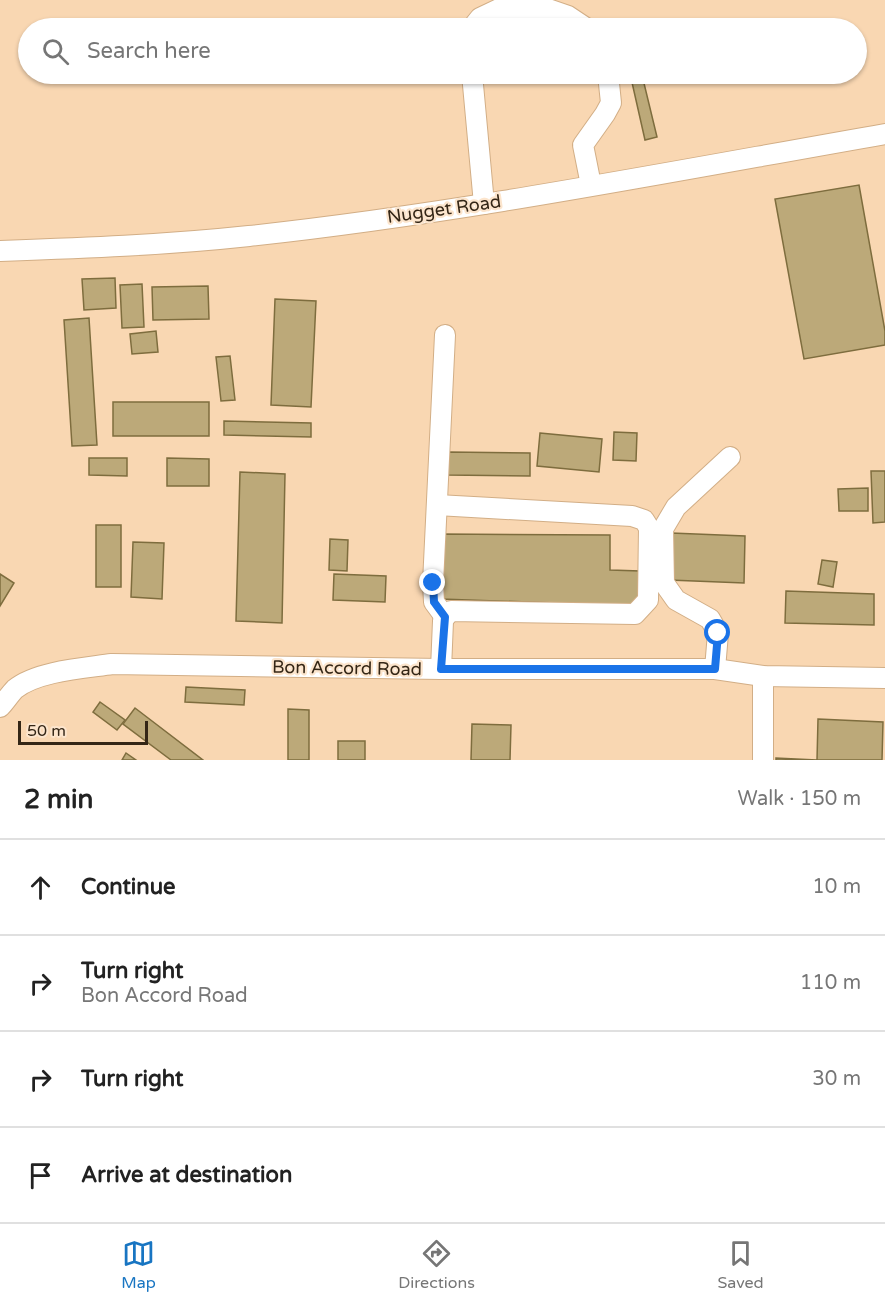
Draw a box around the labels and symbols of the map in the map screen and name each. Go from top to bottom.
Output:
street label: Nugget Road [386,190,502,228]
route end [419,569,445,595]
route start [704,619,730,645]
street label: Bon Accord Road [272,656,422,680]
scale bar [18,718,148,746]

